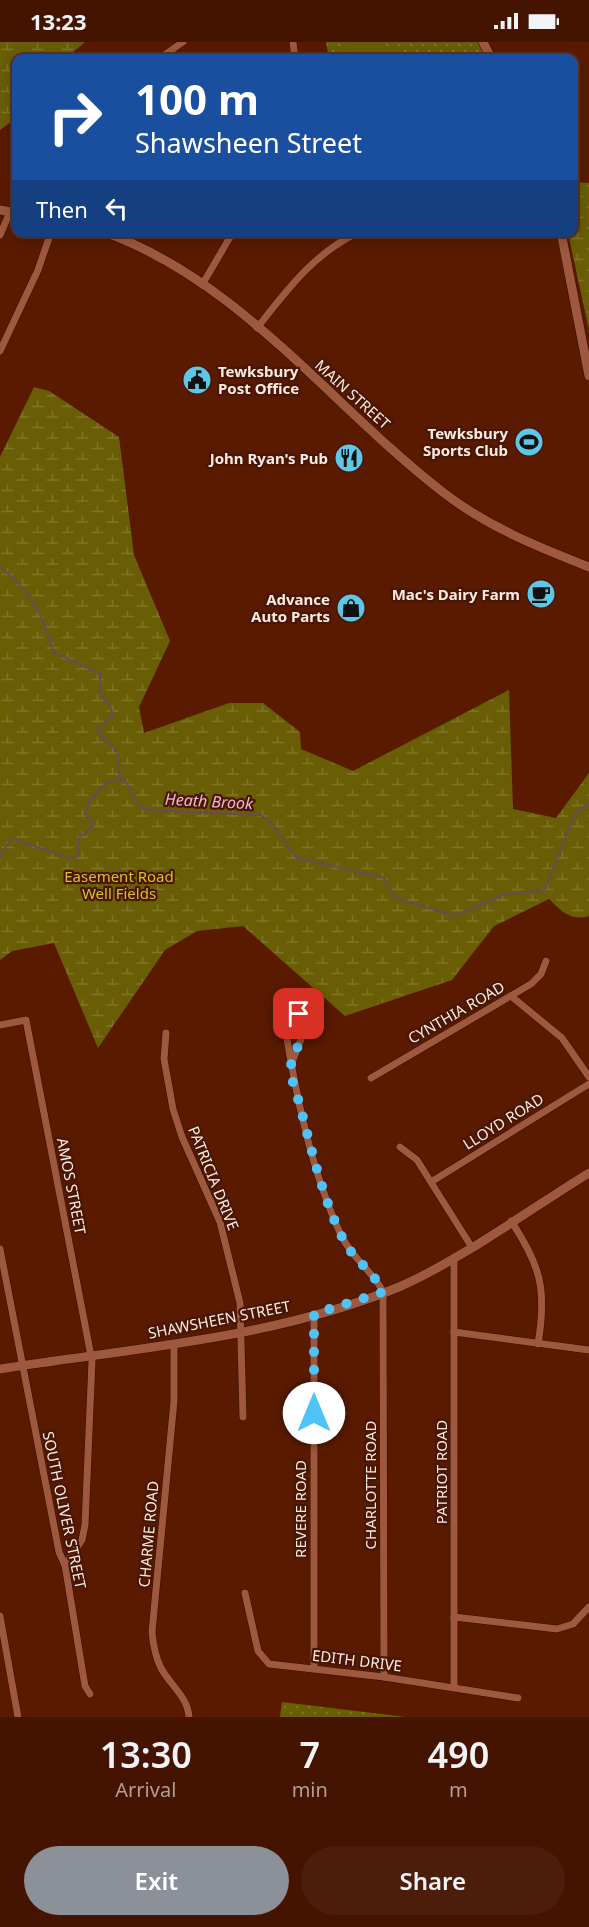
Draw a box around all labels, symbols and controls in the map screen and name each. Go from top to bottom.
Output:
text: 13:23 [30,6,87,36]
text: 100 m [135,70,259,127]
icon: right [36,78,114,156]
text: Shawsheen Street [135,124,362,161]
icon: left [100,192,133,225]
text: Then [36,194,88,224]
street label: MAIN STREET [311,355,395,433]
place label: Tewksbury Post Office [218,361,299,398]
public building icon: Tewksbury Post Office [181,364,213,396]
place label: Tewksbury Sports Club [423,423,508,460]
sports icon: Tewksbury Sports Club [513,426,545,458]
restaurant icon: John Ryan's Pub [333,442,365,474]
place label: John Ryan's Pub [208,448,328,468]
cafe icon: Mac's Dairy Farm [525,578,557,610]
place label: Mac's Dairy Farm [392,584,520,604]
place label: Advance Auto Parts [251,589,330,626]
shop icon: Advance Auto Parts [335,592,367,624]
water label: Heath Brook [164,788,255,814]
park label: Easement Road Well Fields [64,866,174,903]
street label: CYNTHIA ROAD [404,976,508,1048]
pin [273,988,324,1039]
icon: arrive [282,997,315,1030]
street label: LLOYD ROAD [459,1088,547,1154]
street label: PATRICIA DRIVE [184,1123,244,1233]
street label: AMOS STREET [53,1136,91,1237]
street label: SHAWSHEEN STREET [146,1295,292,1343]
position arrow [282,1381,346,1445]
street label: PATRIOT ROAD [431,1420,451,1524]
street label: CHARLOTTE ROAD [360,1421,380,1549]
street label: SOUTH OLIVER STREET [39,1429,92,1591]
street label: REVERE ROAD [290,1460,310,1558]
street label: CHARME ROAD [133,1480,163,1588]
street label: EDITH DRIVE [311,1645,403,1675]
text: 13:30 [100,1730,192,1779]
text: 7 [299,1730,320,1779]
text: 490 [428,1730,489,1779]
text: Arrival [115,1776,176,1803]
text: min [292,1776,328,1803]
text: m [449,1776,468,1803]
button: Exit [24,1846,289,1915]
button: Share [301,1846,565,1915]

